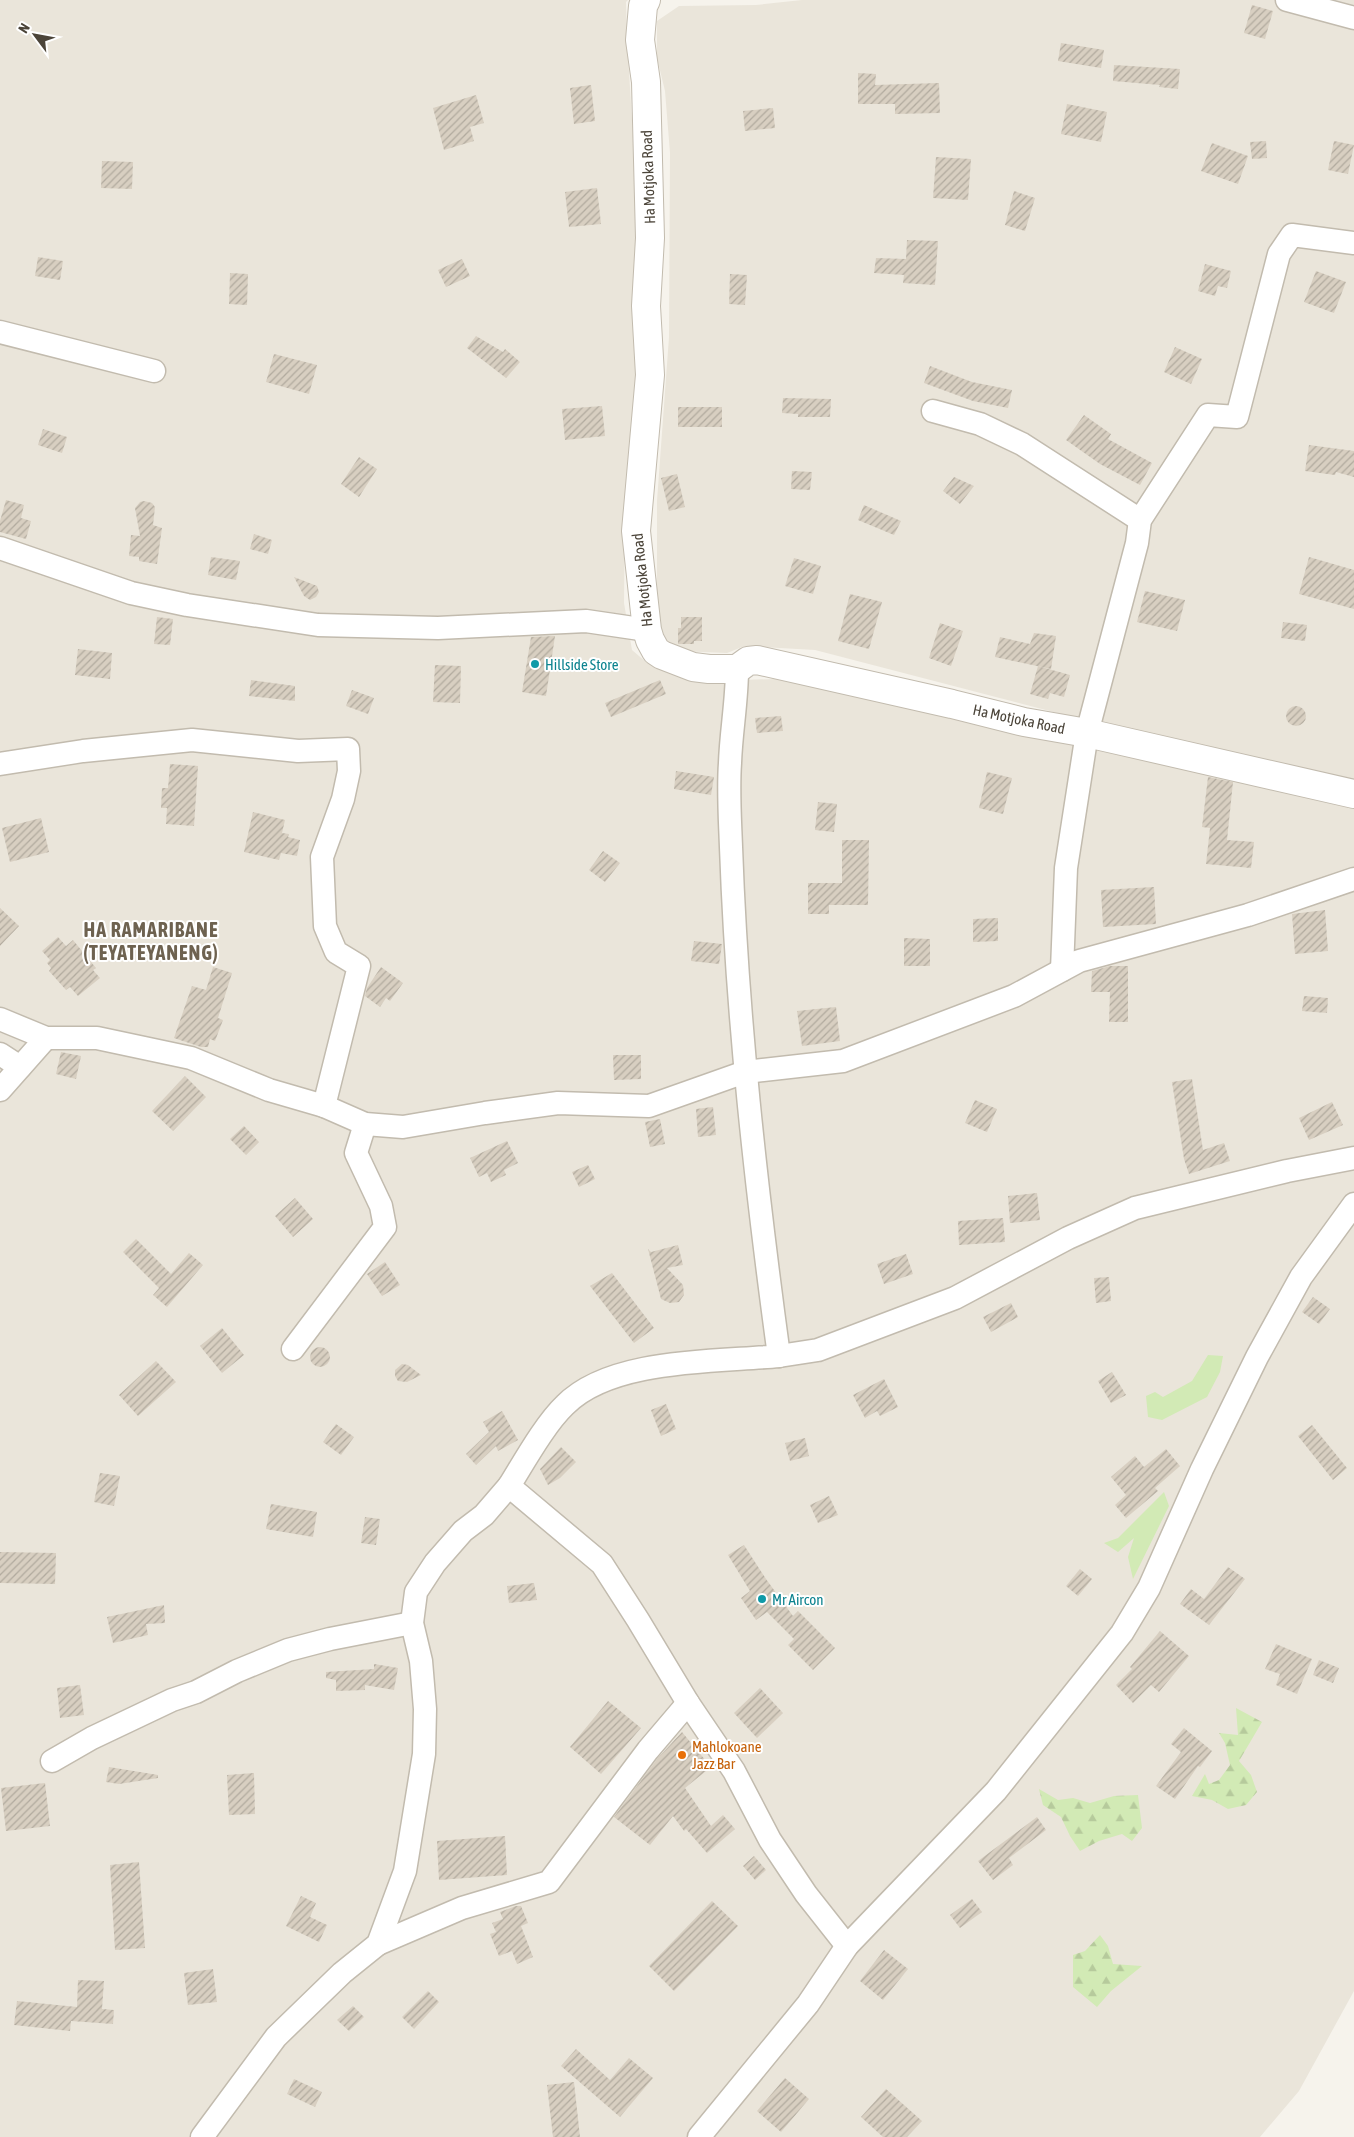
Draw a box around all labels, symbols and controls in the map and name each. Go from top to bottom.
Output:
north arrow [10,10,60,60]
text: N [15,20,33,36]
street label: Ha Motjoka Road [638,130,658,224]
street label: Ha Motjoka Road [629,532,655,628]
place label: Hillside Store [545,656,619,673]
marker: Hillside Store [529,658,541,670]
street label: Ha Motjoka Road [971,701,1067,737]
district label: HA RAMARIBANE (TEYATEYANENG) [83,918,219,964]
place label: Mr Aircon [772,1591,824,1608]
marker: Mr Aircon [756,1593,768,1605]
place label: Mahlokoane Jazz Bar [692,1738,762,1772]
marker: Mahlokoane Jazz Bar [676,1749,688,1761]

